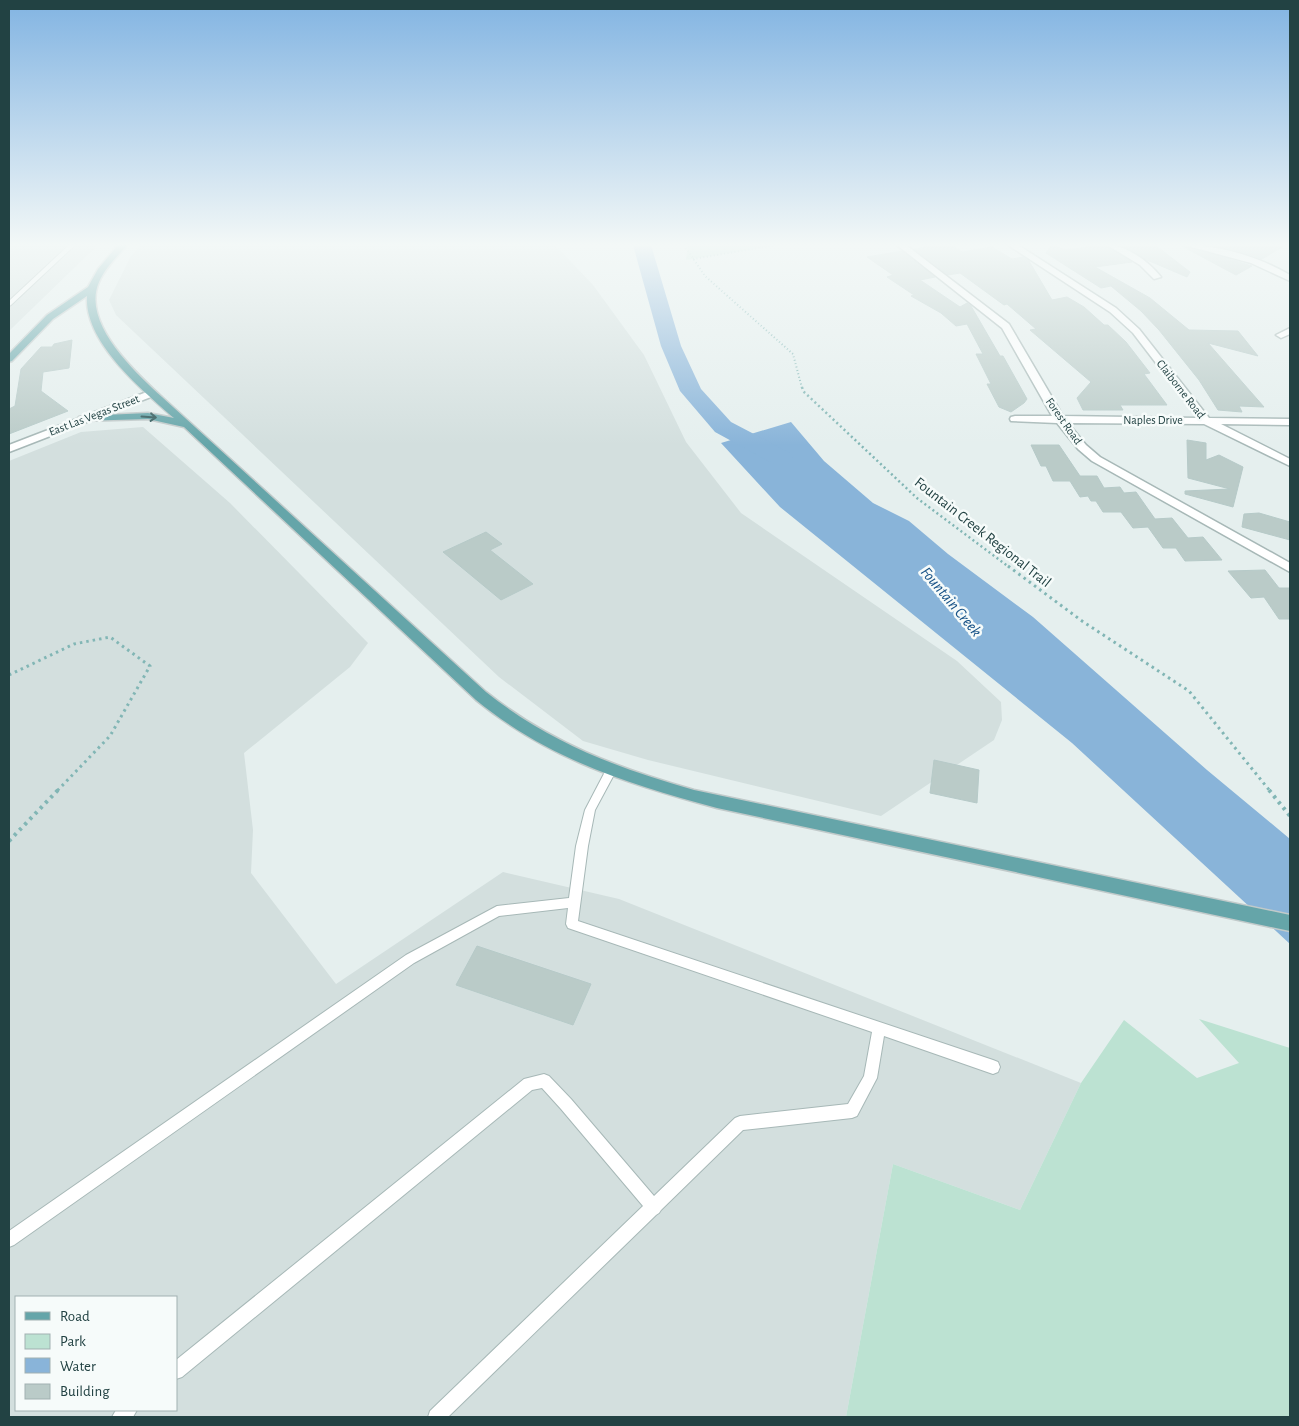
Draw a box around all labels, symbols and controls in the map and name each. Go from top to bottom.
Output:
street label: Claiborne Road [1154,357,1208,421]
street label: East Las Vegas Street [47,392,141,438]
street label: Forest Road [1044,395,1084,447]
one-way arrow [141,412,157,421]
street label: Naples Drive [1123,414,1183,426]
street label: Fountain Creek Regional Trail [912,475,1054,590]
water label: Fountain Creek [918,564,985,640]
legend [15,1296,178,1411]
text: Road [60,1309,90,1324]
text: Park [60,1334,86,1349]
text: Water [60,1359,96,1374]
text: Building [60,1384,110,1399]

